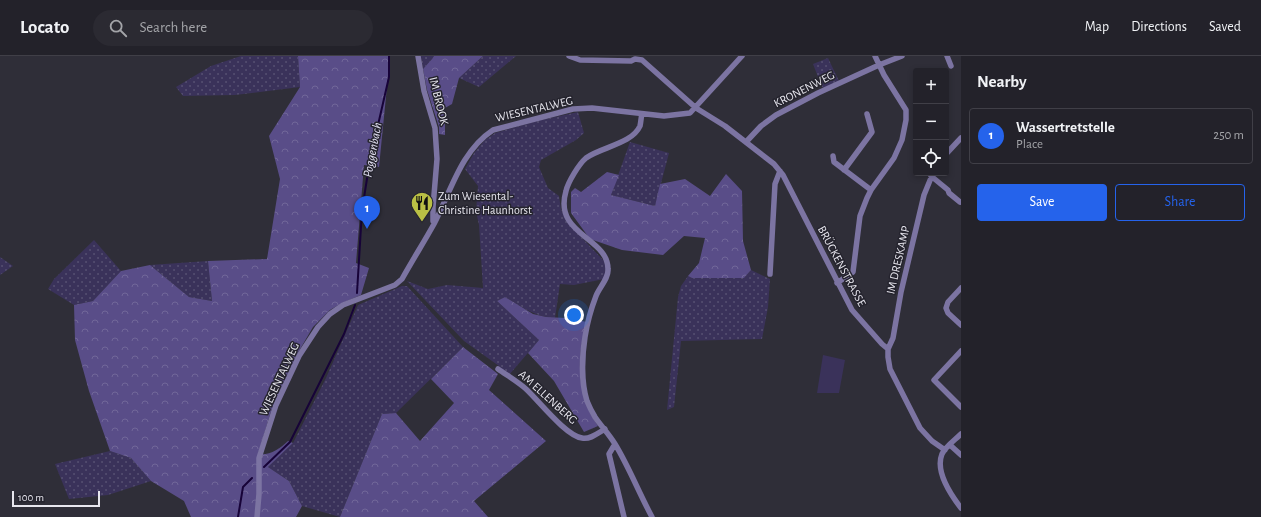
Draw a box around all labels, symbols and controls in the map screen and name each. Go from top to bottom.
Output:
search box [93,10,373,46]
icon: search [107,17,129,39]
text: Locato [20,18,69,37]
text: Search here [139,20,207,35]
text: Map [1085,20,1109,34]
text: Directions [1131,20,1187,34]
text: Saved [1209,20,1241,34]
map controls [913,68,949,176]
button: + [913,68,949,104]
street label: KRONENWEG [772,69,836,109]
text: Nearby [977,73,1027,90]
street label: IM BROOK [427,76,451,127]
street label: WIESENTALWEG [494,94,574,124]
button: − [913,104,949,140]
text: Wassertretstelle [1016,120,1115,135]
water label: Poggenbach [361,121,385,179]
text: 1 [989,129,993,142]
text: 250 m [1213,129,1244,142]
text: Place [1016,138,1043,151]
button: locate [913,140,949,176]
button: Save [977,184,1107,221]
button: Share [1115,184,1245,221]
restaurant icon: Zum Wiesental- Christine Haunhorst [409,190,435,223]
place label: Zum Wiesental- Christine Haunhorst [438,190,532,216]
pin: 1 [354,196,380,229]
street label: BRÜCKENSTRASSE [816,223,869,308]
street label: IM DRESKAMP [884,225,912,295]
your location [564,305,584,325]
street label: WIESENTALWEG [257,341,301,417]
street label: AM ELLENBERG [516,368,580,426]
scale bar [12,489,100,508]
text: 100 m [18,492,44,503]

